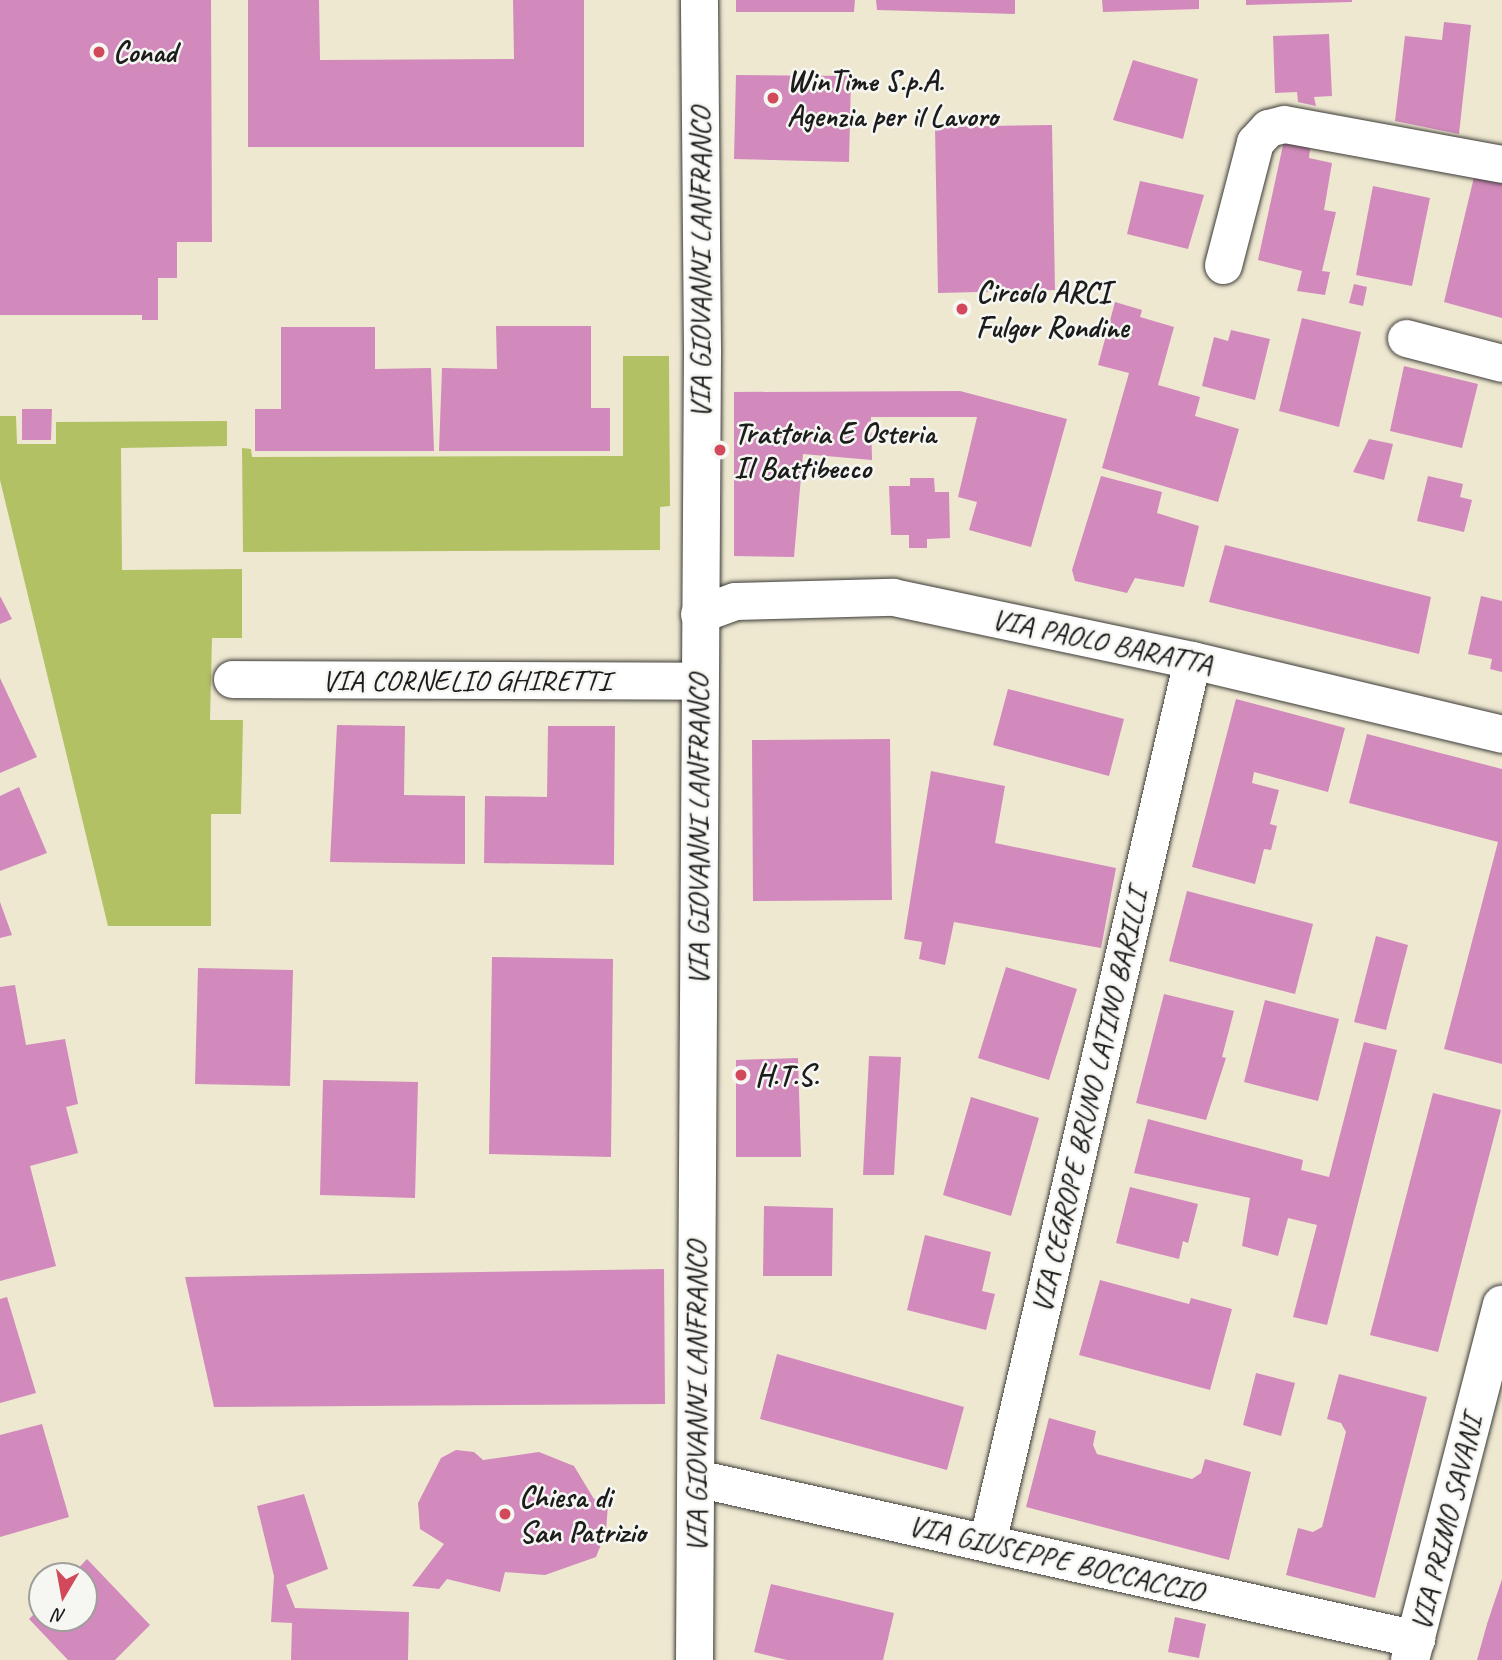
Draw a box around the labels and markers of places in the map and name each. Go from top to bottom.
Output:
place label: Conad [113,34,176,70]
marker: Conad [91,44,107,60]
place label: WinTime S.p.A. Agenzia per il Lavoro [787,63,998,134]
marker: WinTime S.p.A. Agenzia per il Lavoro [765,90,781,106]
place label: Circolo ARCI Fulgor Rondine [976,274,1129,344]
marker: Circolo ARCI Fulgor Rondine [954,301,970,317]
place label: Trattoria E Osteria Il Battibecco [734,415,936,485]
marker: Trattoria E Osteria Il Battibecco [712,442,728,458]
place label: H.T.S. [755,1057,819,1093]
marker: H.T.S. [733,1067,749,1083]
place label: Chiesa di San Patrizio [519,1479,647,1550]
marker: Chiesa di San Patrizio [497,1506,513,1522]

